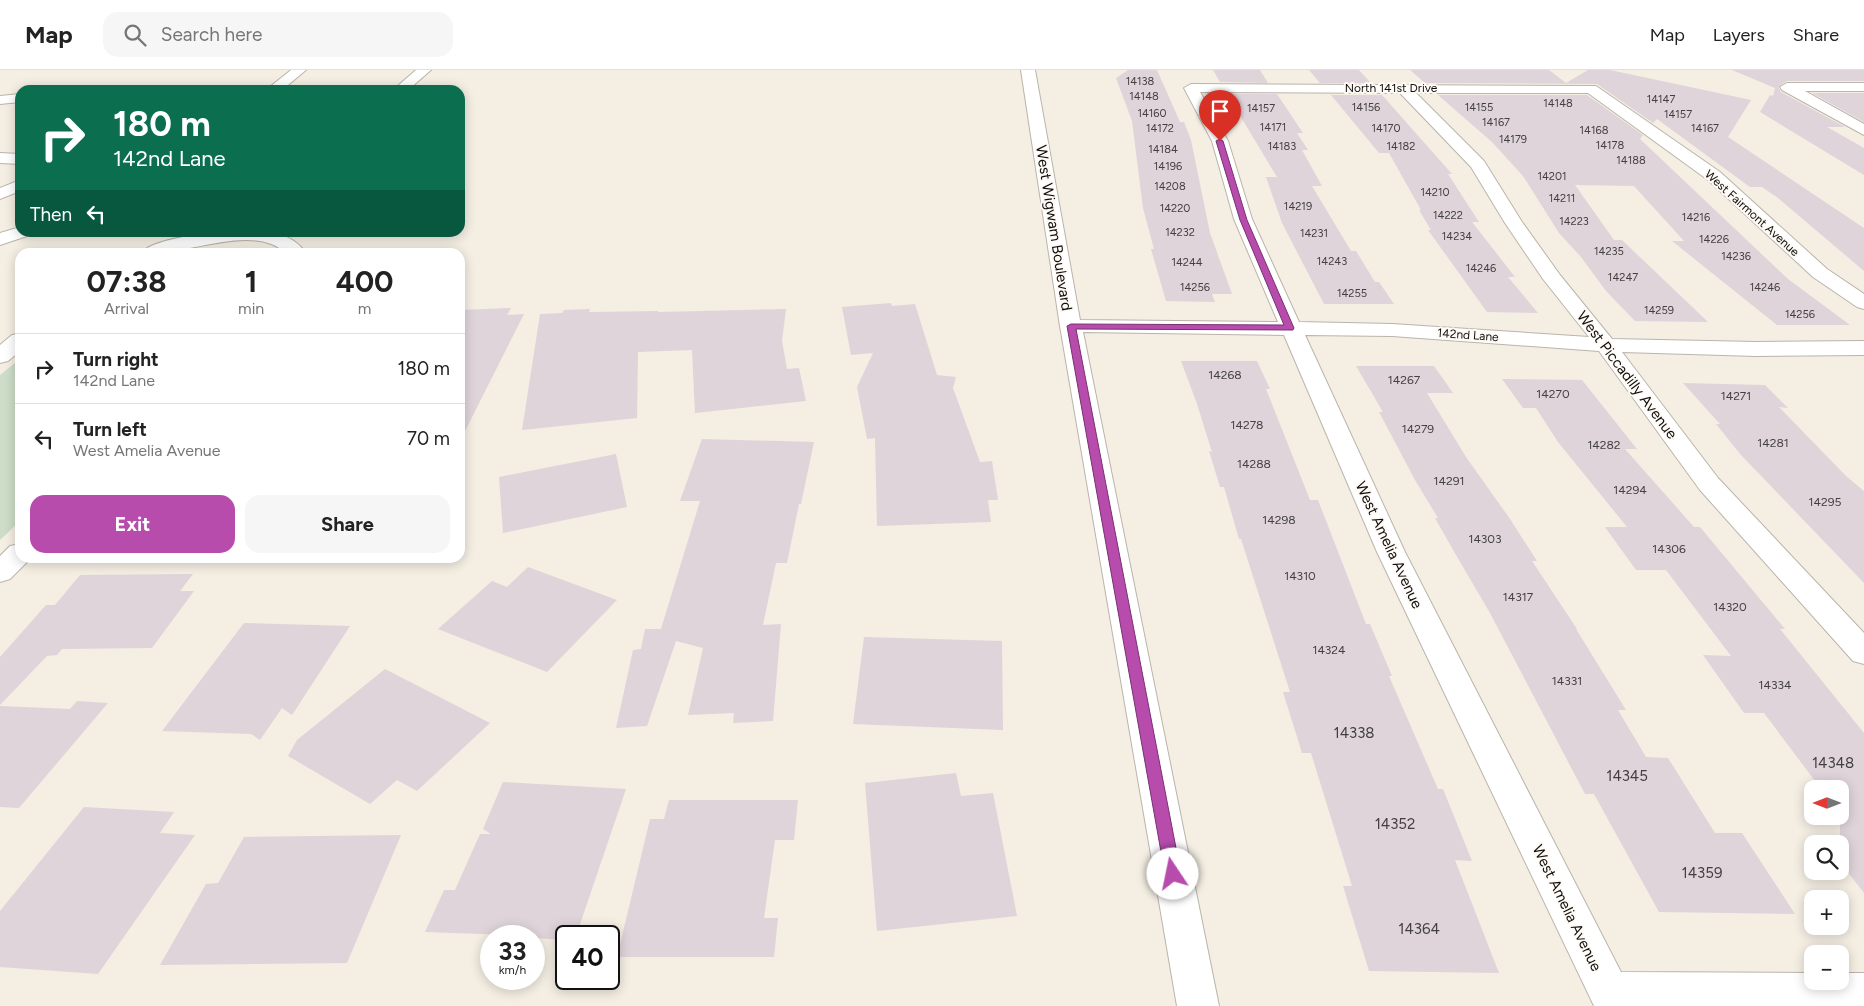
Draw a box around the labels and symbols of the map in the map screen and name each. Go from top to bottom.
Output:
house number: 14138 [1126,75,1155,88]
street label: North 141st Drive [1345,81,1438,95]
house number: 14148 [1129,90,1159,103]
pin [1199,90,1241,141]
house number: 14147 [1647,93,1675,106]
house number: 14148 [1543,97,1573,110]
house number: 14156 [1352,101,1380,114]
house number: 14155 [1465,101,1493,114]
house number: 14157 [1247,102,1275,115]
house number: 14160 [1137,107,1167,120]
house number: 14157 [1664,108,1692,121]
house number: 14167 [1482,116,1510,129]
house number: 14171 [1260,121,1286,134]
house number: 14172 [1146,122,1174,135]
house number: 14170 [1372,122,1400,135]
house number: 14167 [1691,122,1719,135]
house number: 14168 [1580,124,1609,137]
house number: 14179 [1499,133,1527,146]
house number: 14178 [1596,139,1625,152]
house number: 14183 [1268,140,1296,153]
house number: 14182 [1387,140,1415,153]
house number: 14184 [1148,143,1178,156]
street label: West Wigwam Boulevard [1032,144,1076,312]
house number: 14188 [1616,154,1646,167]
house number: 14196 [1154,160,1182,173]
street label: West Fairmont Avenue [1702,167,1802,259]
house number: 14201 [1537,170,1567,183]
house number: 14208 [1154,180,1186,193]
house number: 14210 [1420,186,1450,199]
house number: 14211 [1549,192,1575,205]
house number: 14219 [1284,200,1312,213]
house number: 14220 [1160,202,1190,215]
house number: 14222 [1433,209,1463,222]
house number: 14216 [1682,211,1710,224]
house number: 14223 [1559,215,1589,228]
house number: 14232 [1165,226,1195,239]
house number: 14231 [1300,227,1328,240]
house number: 14234 [1442,230,1472,243]
house number: 14226 [1699,233,1729,246]
house number: 14235 [1594,245,1624,258]
house number: 14236 [1721,250,1751,263]
house number: 14243 [1317,255,1347,268]
house number: 14244 [1171,256,1203,269]
house number: 14246 [1466,262,1496,275]
house number: 14247 [1608,271,1638,284]
house number: 14256 [1180,281,1210,294]
house number: 14246 [1750,281,1780,294]
house number: 14255 [1337,287,1367,300]
house number: 14259 [1644,304,1674,317]
street label: West Piccadilly Avenue [1573,307,1681,443]
house number: 14256 [1785,308,1815,321]
street label: 142nd Lane [1437,326,1500,344]
house number: 14268 [1208,368,1242,382]
house number: 14267 [1388,373,1421,387]
house number: 14270 [1536,387,1570,401]
house number: 14271 [1721,389,1751,403]
house number: 14278 [1231,418,1263,432]
house number: 14279 [1402,422,1434,436]
house number: 14281 [1757,436,1789,450]
house number: 14282 [1587,438,1621,452]
house number: 14288 [1237,457,1271,471]
house number: 14291 [1434,474,1464,488]
street label: West Amelia Avenue [1352,479,1426,611]
house number: 14294 [1613,483,1647,497]
house number: 14295 [1809,495,1842,509]
house number: 14298 [1262,513,1296,527]
house number: 14303 [1468,532,1502,546]
house number: 14306 [1652,542,1686,556]
house number: 14310 [1284,569,1316,583]
house number: 14317 [1503,590,1534,604]
house number: 14320 [1713,600,1747,614]
house number: 14324 [1312,643,1346,657]
house number: 14331 [1552,674,1582,688]
house number: 14334 [1759,678,1792,692]
house number: 14338 [1333,724,1375,742]
house number: 14348 [1812,754,1854,772]
house number: 14345 [1606,767,1648,785]
north arrow [1804,780,1849,825]
house number: 14352 [1375,815,1415,833]
street label: West Amelia Avenue [1529,842,1605,974]
position arrow [1146,847,1198,899]
house number: 14359 [1682,864,1722,882]
house number: 14364 [1398,920,1440,938]
speed limit sign: 40 [555,925,620,990]

